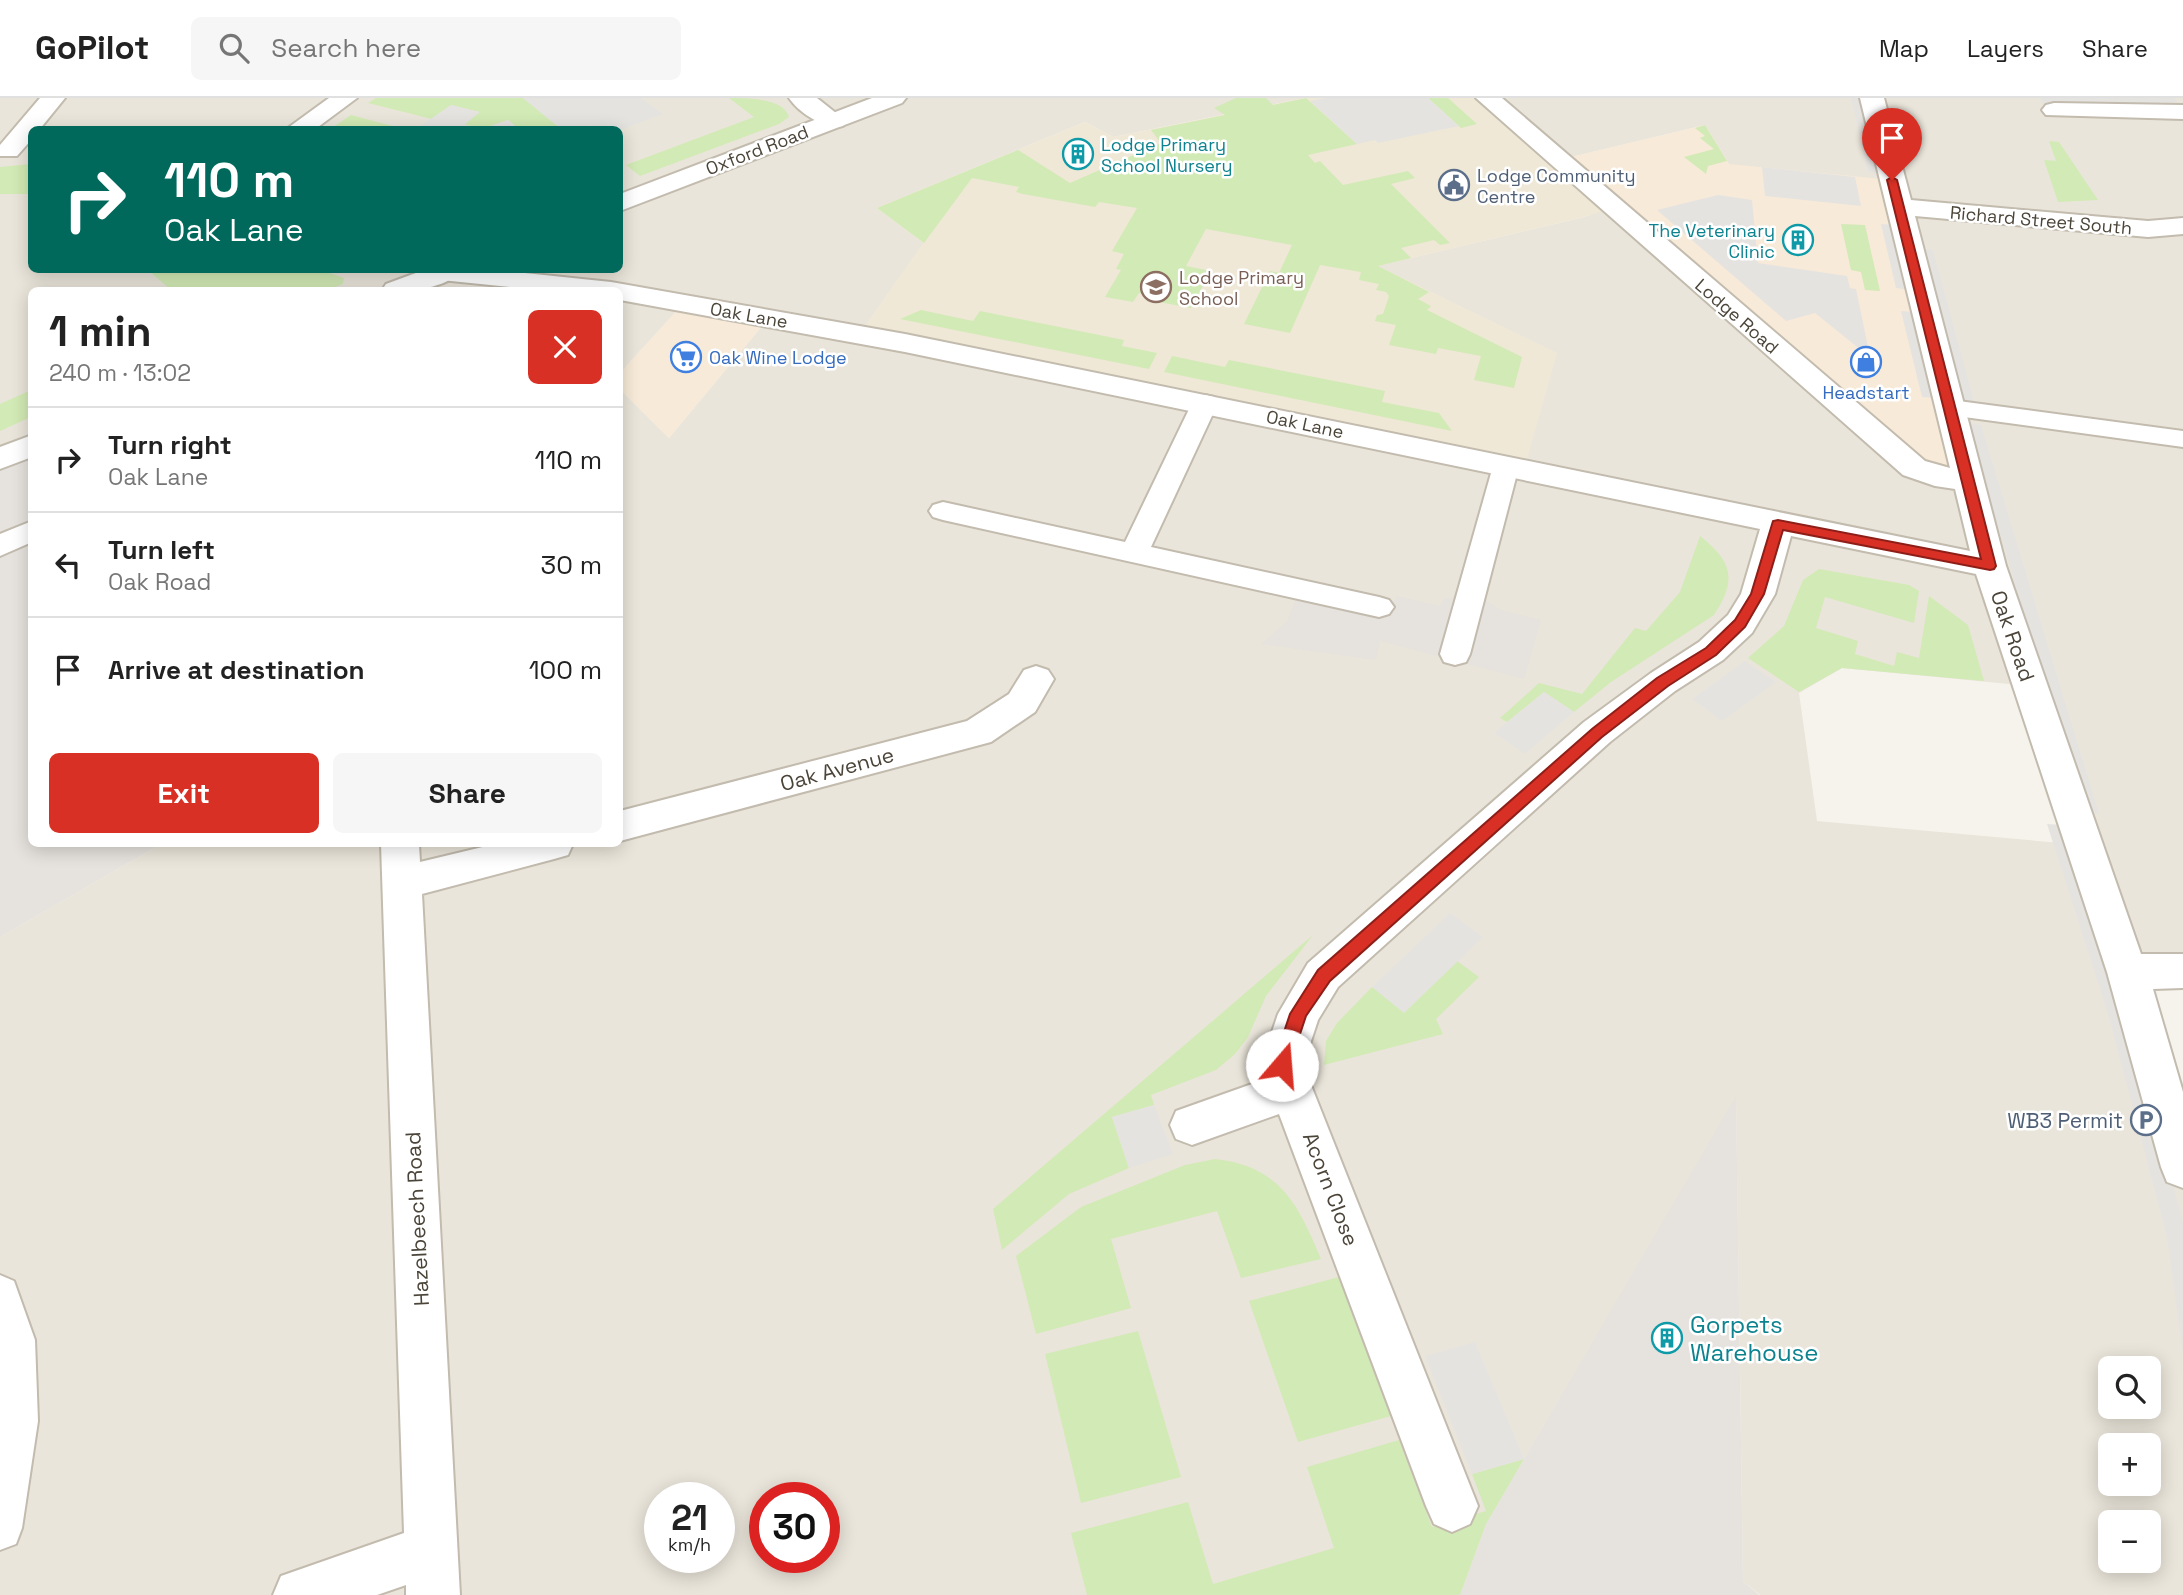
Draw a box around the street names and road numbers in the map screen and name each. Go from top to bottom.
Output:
street label: Oxford Road [702,120,812,180]
street label: Richard Street South [1949,201,2133,239]
street label: Lodge Road [1690,273,1784,359]
street label: Oak Lane [708,297,790,333]
street label: Oak Lane [1264,405,1346,443]
street label: Oak Road [1985,587,2041,685]
street label: Oak Avenue [777,741,897,797]
street label: Acorn Close [1297,1128,1365,1250]
street label: Hazelbeech Road [399,1131,435,1307]

